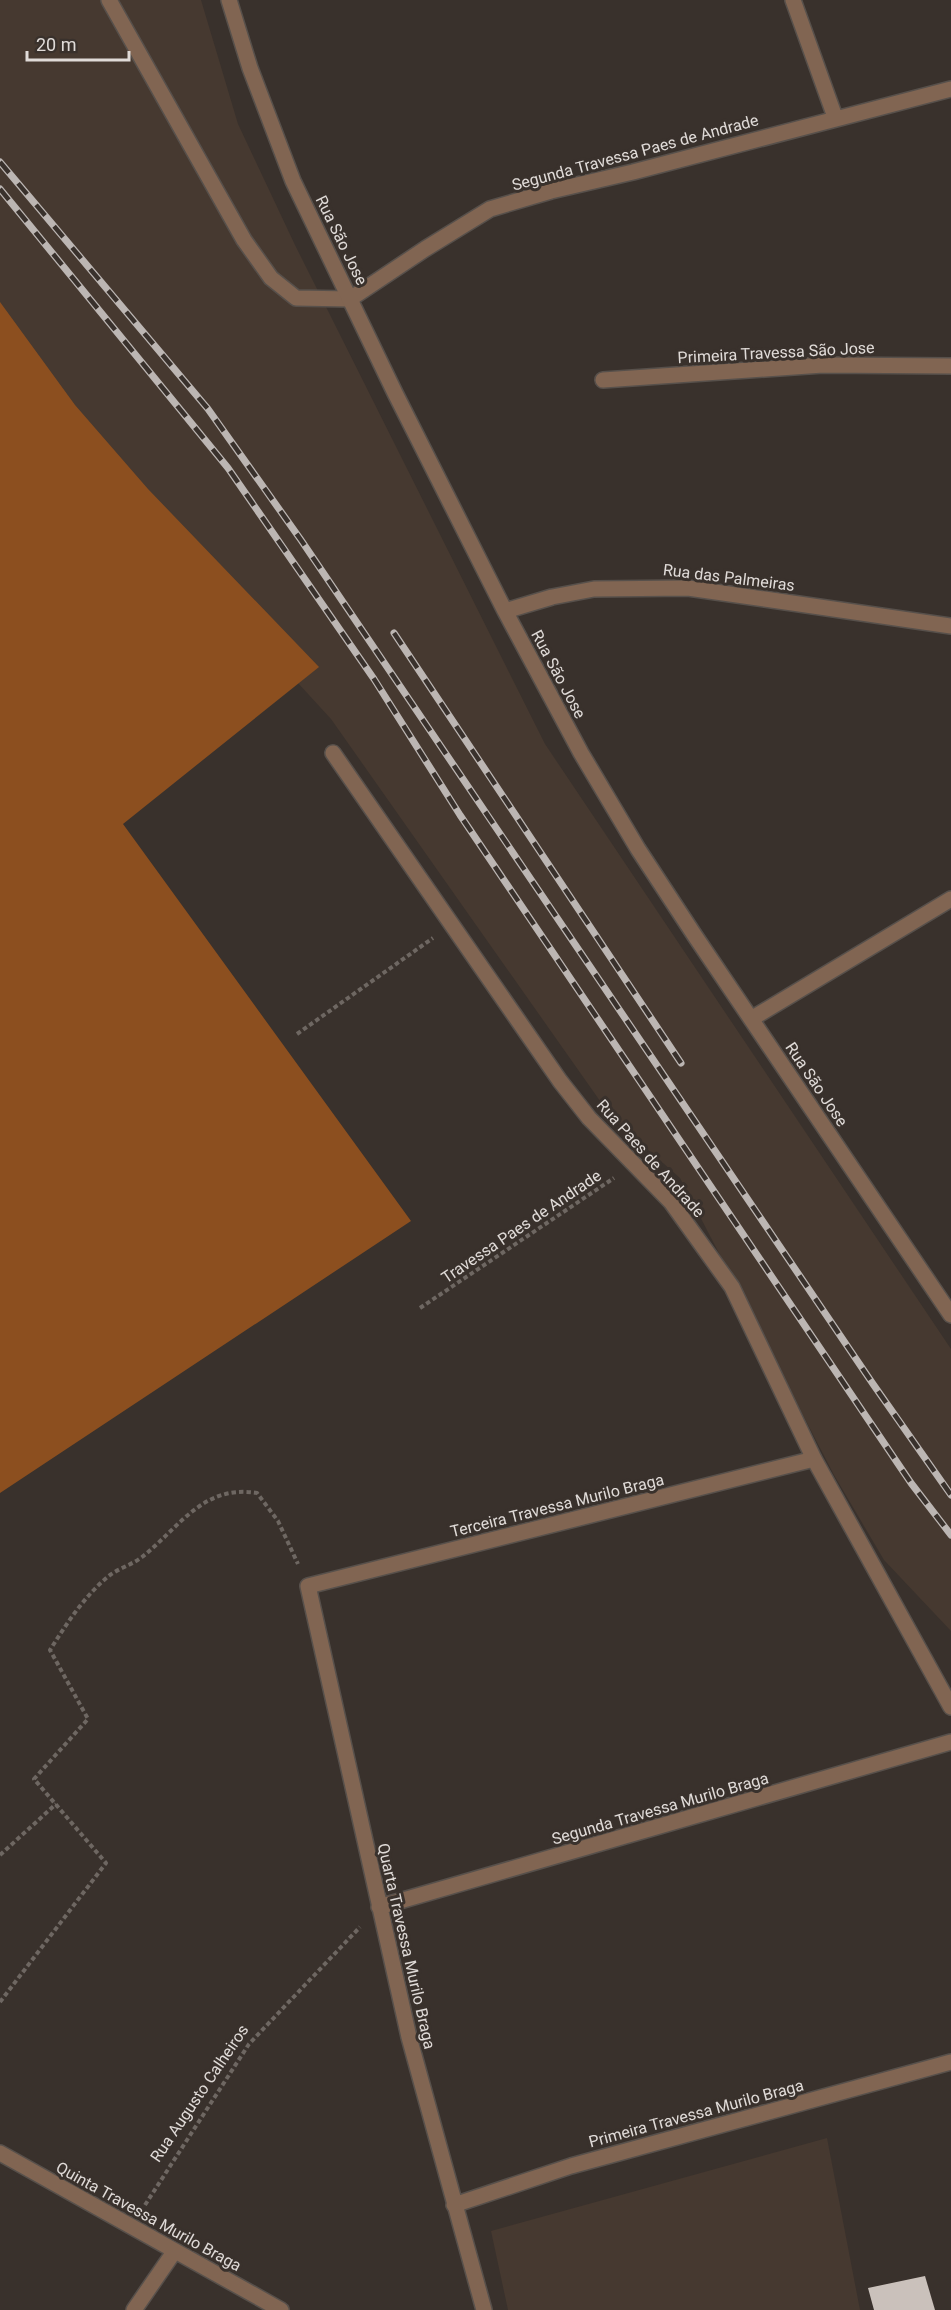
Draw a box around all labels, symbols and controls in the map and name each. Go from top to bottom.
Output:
scale bar [27,24,129,62]
text: 20 m [36,34,76,55]
street label: Segunda Travessa Paes de Andrade [510,110,761,195]
street label: Rua São Jose [312,192,371,288]
street label: Primeira Travessa São Jose [677,338,875,367]
street label: Rua das Palmeiras [662,560,796,595]
street label: Rua São Jose [527,627,590,722]
street label: Rua São Jose [781,1039,852,1130]
street label: Rua Paes de Andrade [593,1096,709,1221]
street label: Travessa Paes de Andrade [438,1166,605,1287]
street label: Terceira Travessa Murilo Braga [448,1470,666,1541]
street label: Segunda Travessa Murilo Braga [550,1768,771,1849]
street label: Quarta Travessa Murilo Braga [374,1841,439,2051]
street label: Rua Augusto Calheiros [146,2021,252,2166]
street label: Primeira Travessa Murilo Braga [587,2076,806,2151]
street label: Quinta Travessa Murilo Braga [53,2158,245,2275]

